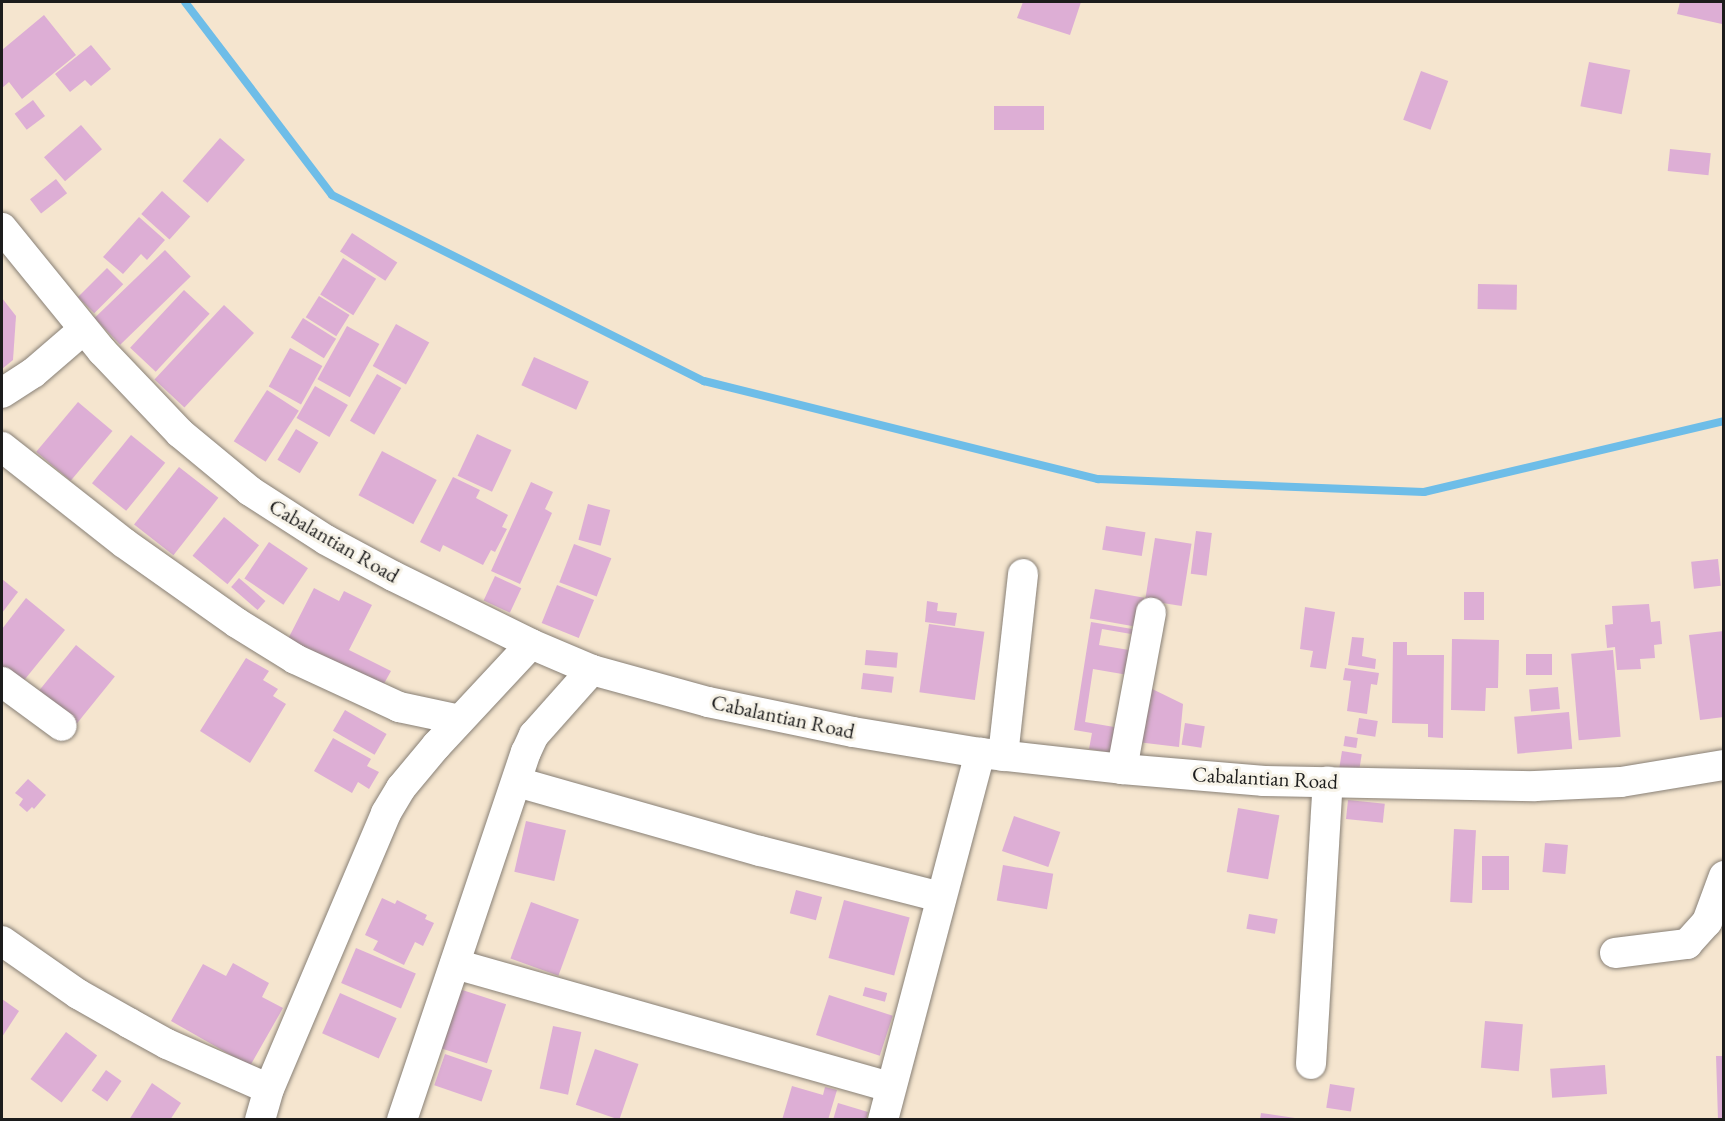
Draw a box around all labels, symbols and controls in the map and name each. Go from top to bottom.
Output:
street label: Cabalantian Road [265,494,403,588]
street label: Cabalantian Road [709,690,857,744]
street label: Cabalantian Road [1191,762,1339,794]

